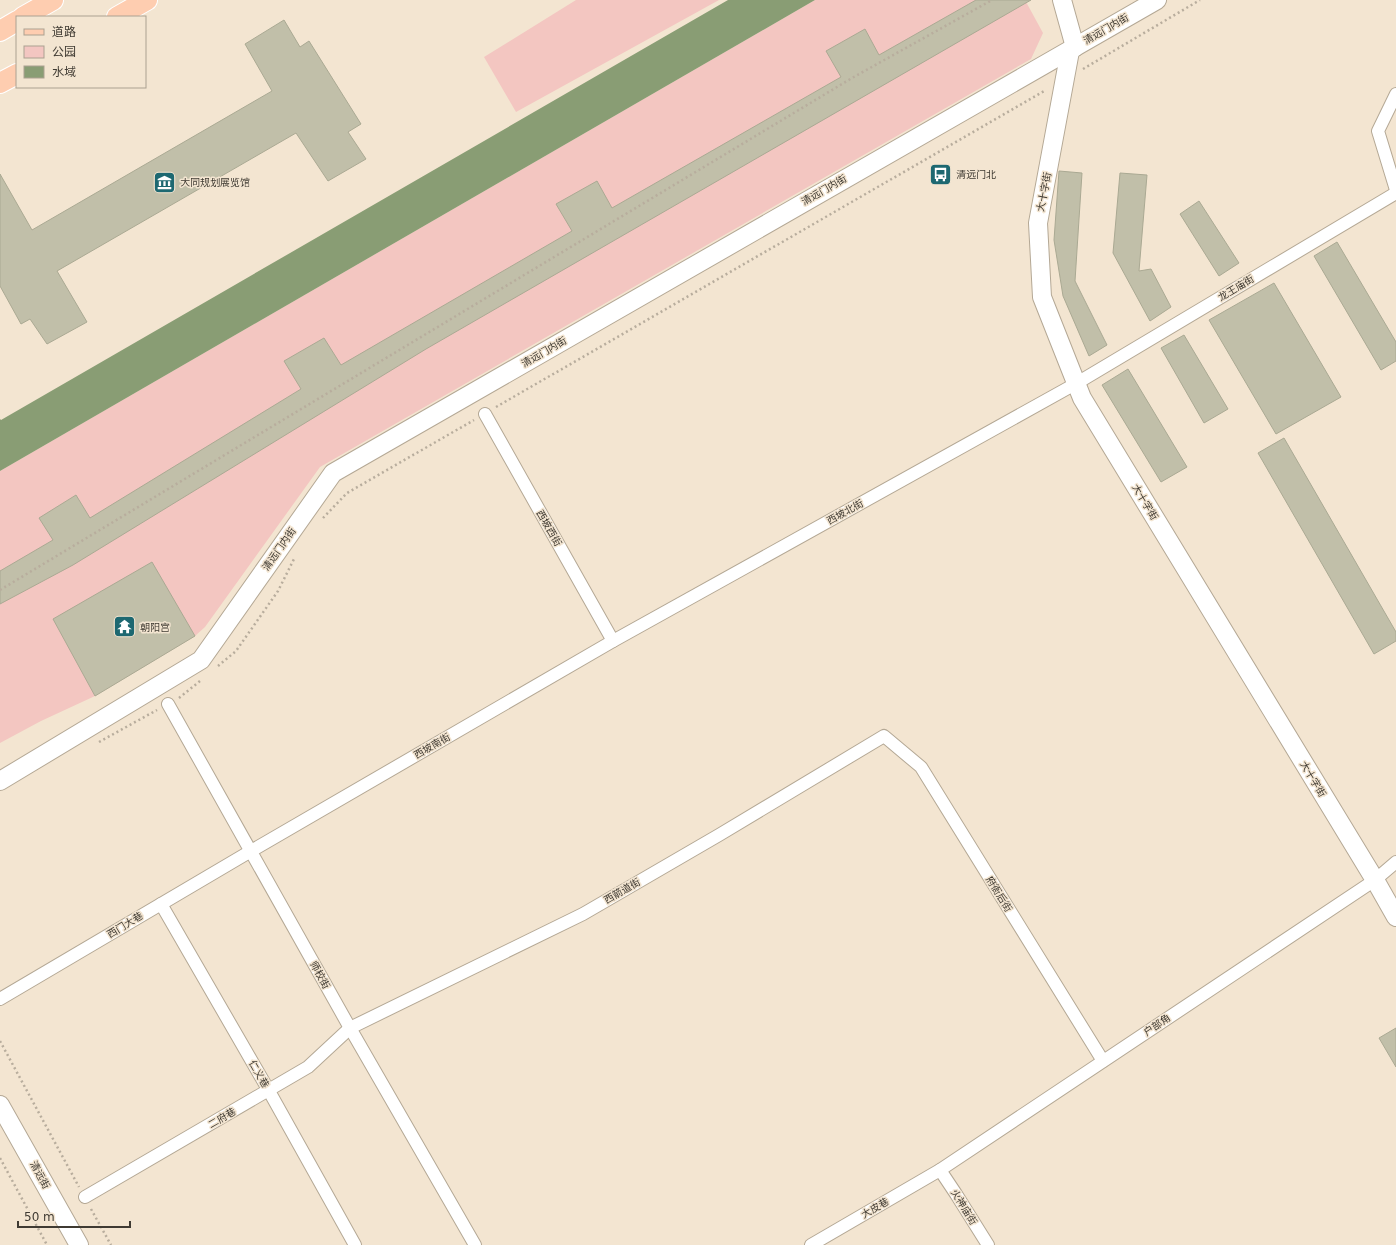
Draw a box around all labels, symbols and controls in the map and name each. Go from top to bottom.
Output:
street label: 清远门内街 [1082,12,1130,46]
legend [16,16,146,88]
text: 道路 [52,25,76,39]
text: 公园 [52,45,76,59]
text: 水域 [52,65,76,79]
bus stop icon: 清远门北 [928,161,954,187]
museum icon: 大同规划展览馆 [151,169,177,195]
place label: 清远门北 [956,169,996,180]
street label: 大十字街 [1035,171,1053,213]
street label: 清远门内街 [800,173,848,207]
place label: 大同规划展览馆 [180,177,250,188]
street label: 龙王庙街 [1216,273,1256,303]
street label: 清远门内街 [520,335,568,369]
street label: 大十字街 [1130,482,1160,522]
street label: 西坡北街 [825,497,865,527]
street label: 西坡西街 [534,508,564,548]
street label: 清远门内街 [260,525,298,573]
temple icon: 朝阳宫 [111,614,137,640]
place label: 朝阳宫 [140,622,170,633]
street label: 西坡南街 [412,731,452,761]
street label: 大十字街 [1298,759,1328,799]
street label: 府衙后街 [984,874,1014,914]
street label: 西箭道街 [602,876,642,906]
street label: 西门大巷 [105,910,145,940]
street label: 师校街 [308,959,332,991]
street label: 户部角 [1141,1012,1173,1038]
street label: 仁义巷 [247,1058,271,1090]
street label: 二府巷 [206,1106,238,1130]
street label: 清远街 [28,1159,52,1191]
street label: 火神庙街 [949,1187,979,1227]
street label: 大皮巷 [859,1196,891,1220]
scale bar [18,1203,130,1229]
text: 50 m [24,1210,55,1224]

